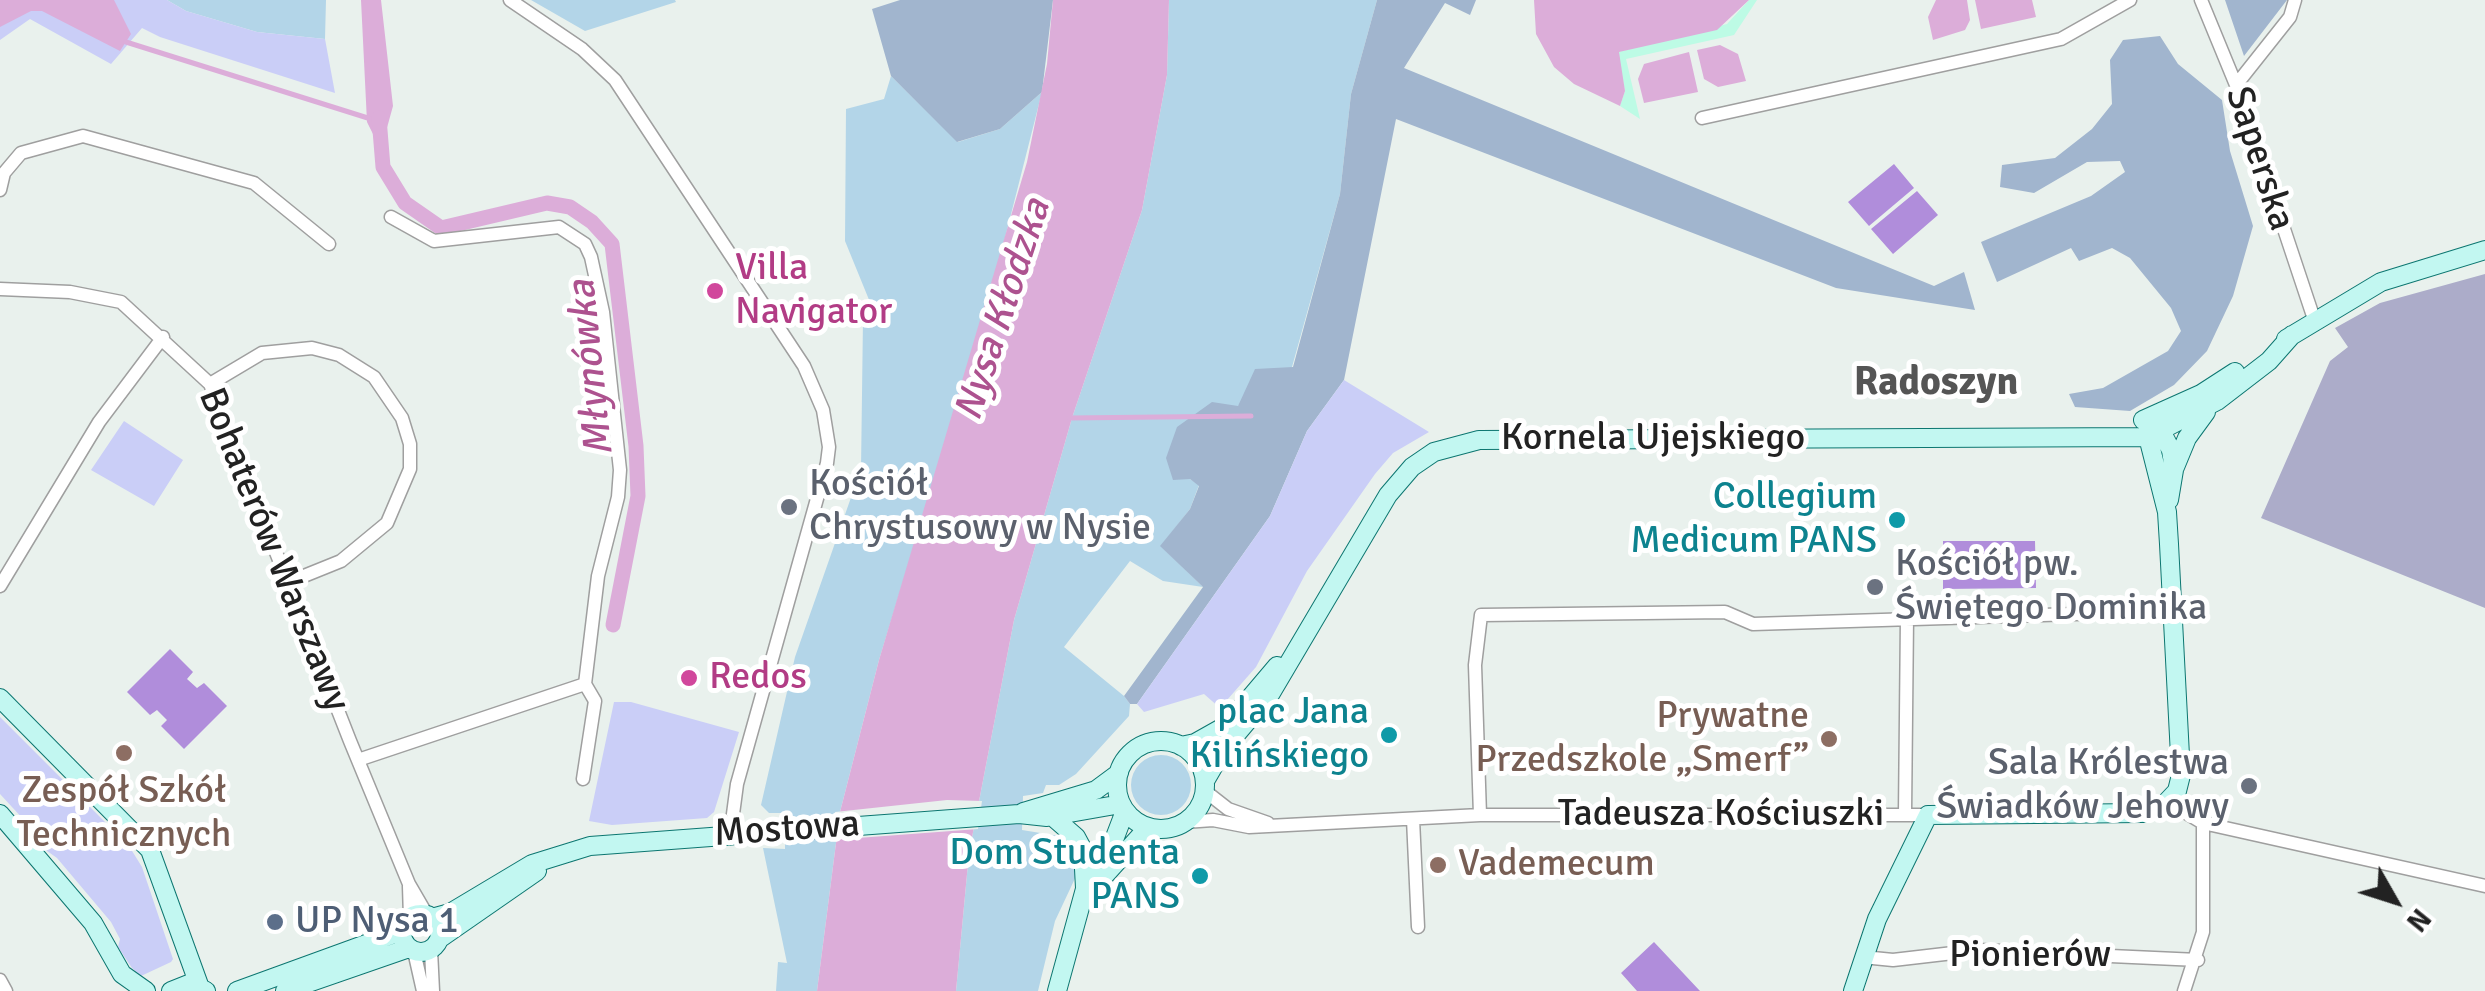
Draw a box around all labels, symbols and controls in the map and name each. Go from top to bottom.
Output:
street label: Saperska [2214,81,2304,237]
water label: Nysa Kłodzka [946,193,1062,427]
place label: Villa Navigator [735,246,892,336]
water label: Młynówka [559,278,625,458]
marker: Villa Navigator [704,280,726,302]
district label: Radoszyn [1854,359,2018,407]
street label: Bohaterów Warszawy [187,382,359,718]
street label: Kornela Ujejskiego [1501,416,1805,462]
place label: Kościół Chrystusowy w Nysie [809,462,1151,552]
place label: Collegium Medicum PANS [1630,475,1877,564]
marker: Kościół Chrystusowy w Nysie [778,496,800,518]
marker: Collegium Medicum PANS [1886,509,1908,531]
place label: Kościół pw. Świętego Dominika [1895,542,2207,632]
marker: Kościół pw. Świętego Dominika [1864,576,1886,598]
place label: Redos [709,655,807,701]
marker: Redos [678,667,700,689]
place label: plac Jana Kilińskiego [1189,690,1369,779]
place label: Prywatne Przedszkole „Smerf” [1475,694,1809,784]
marker: plac Jana Kilińskiego [1378,724,1400,746]
marker: Prywatne Przedszkole „Smerf” [1818,728,1840,750]
place label: Sala Królestwa Świadków Jehowy [1936,741,2229,831]
marker: Zespół Szkół Technicznych [113,742,135,764]
place label: Zespół Szkół Technicznych [16,769,232,858]
marker: Sala Królestwa Świadków Jehowy [2238,775,2260,797]
street label: Tadeusza Kościuszki [1558,792,1884,838]
street label: Mostowa [713,802,861,858]
place label: Dom Studenta PANS [949,831,1180,921]
place label: Vademecum [1458,842,1655,888]
north arrow [2345,851,2445,951]
marker: Vademecum [1427,854,1449,876]
marker: Dom Studenta PANS [1189,865,1211,887]
place label: UP Nysa 1 [295,899,459,945]
text: N [2399,902,2438,938]
marker: UP Nysa 1 [264,911,286,933]
street label: Pionierów [1949,933,2111,979]

